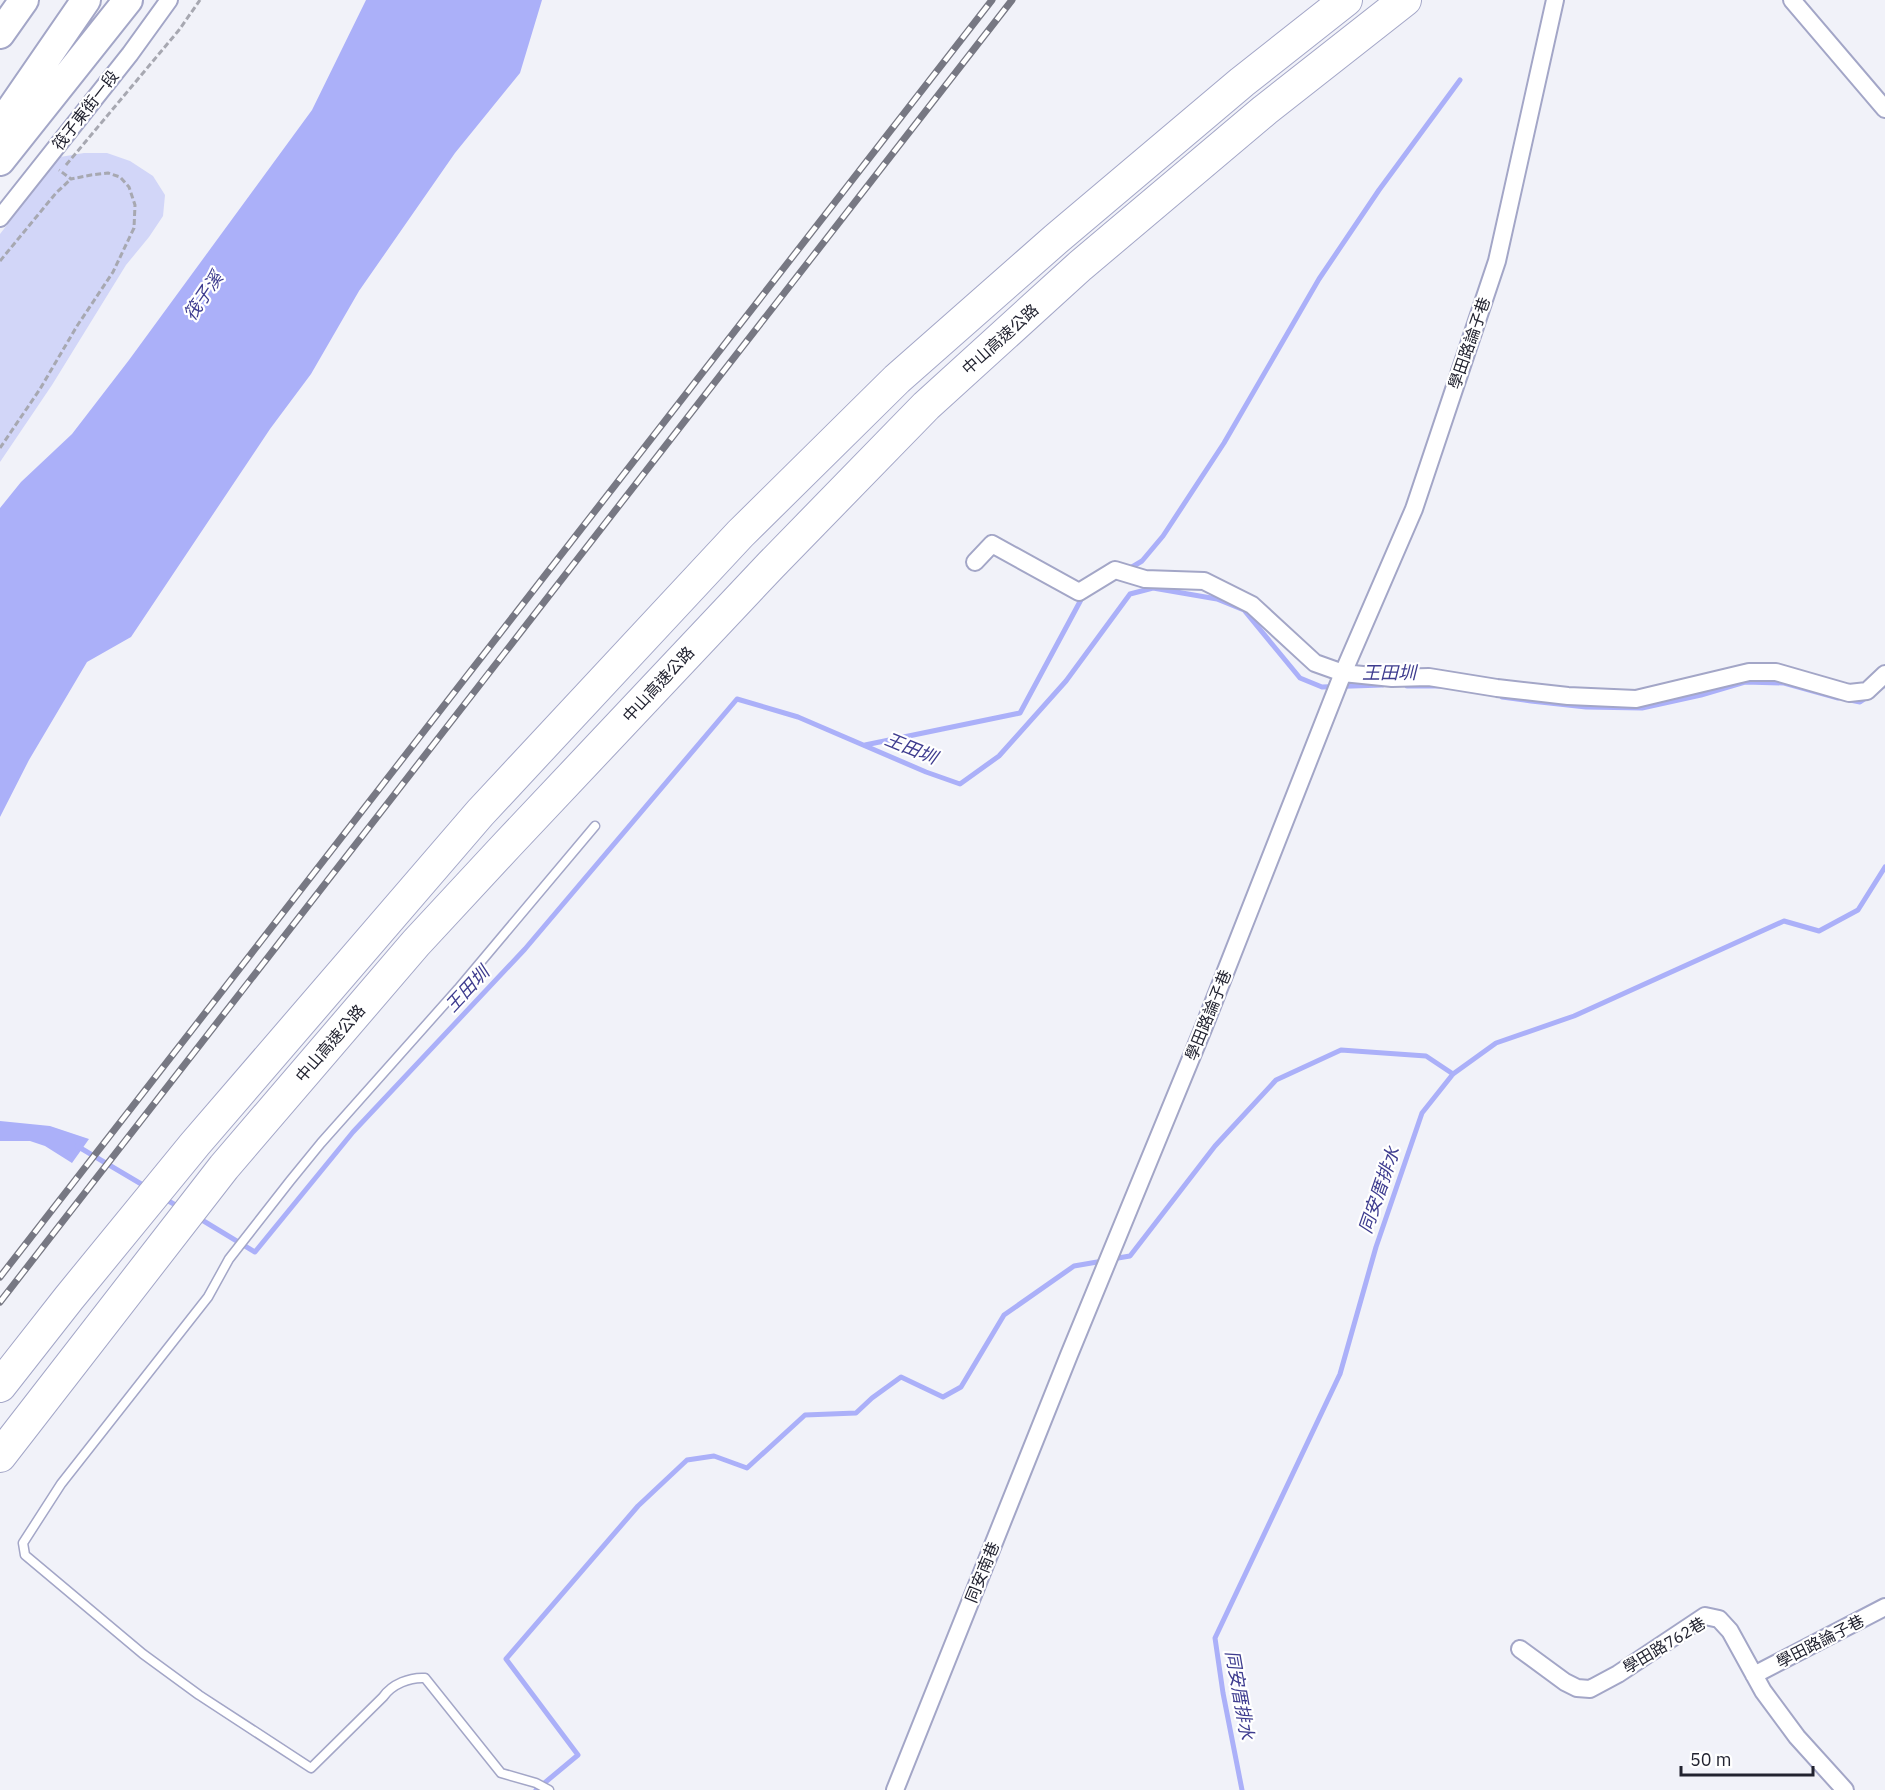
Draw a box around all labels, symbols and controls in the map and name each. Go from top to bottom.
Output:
street label: 筏子東街一段 [48,66,122,154]
water label: 筏子溪 [178,265,229,325]
street label: 學田路論子巷 [1444,294,1494,392]
street label: 中山高速公路 [958,299,1042,379]
street label: 中山高速公路 [618,642,698,726]
water label: 王田圳 [1362,661,1419,684]
water label: 王田圳 [882,727,943,770]
water label: 王田圳 [440,959,496,1017]
street label: 學田路論子巷 [1181,967,1235,1063]
street label: 中山高速公路 [291,1000,369,1086]
water label: 同安厝排水 [1353,1143,1405,1236]
street label: 同安南巷 [961,1539,1003,1605]
street label: 學田路論子巷 [1773,1610,1867,1672]
street label: 學田路762巷 [1619,1613,1709,1677]
water label: 同安厝排水 [1221,1649,1259,1742]
scale bar [1681,1739,1813,1777]
text: 50 m [1690,1748,1732,1771]

